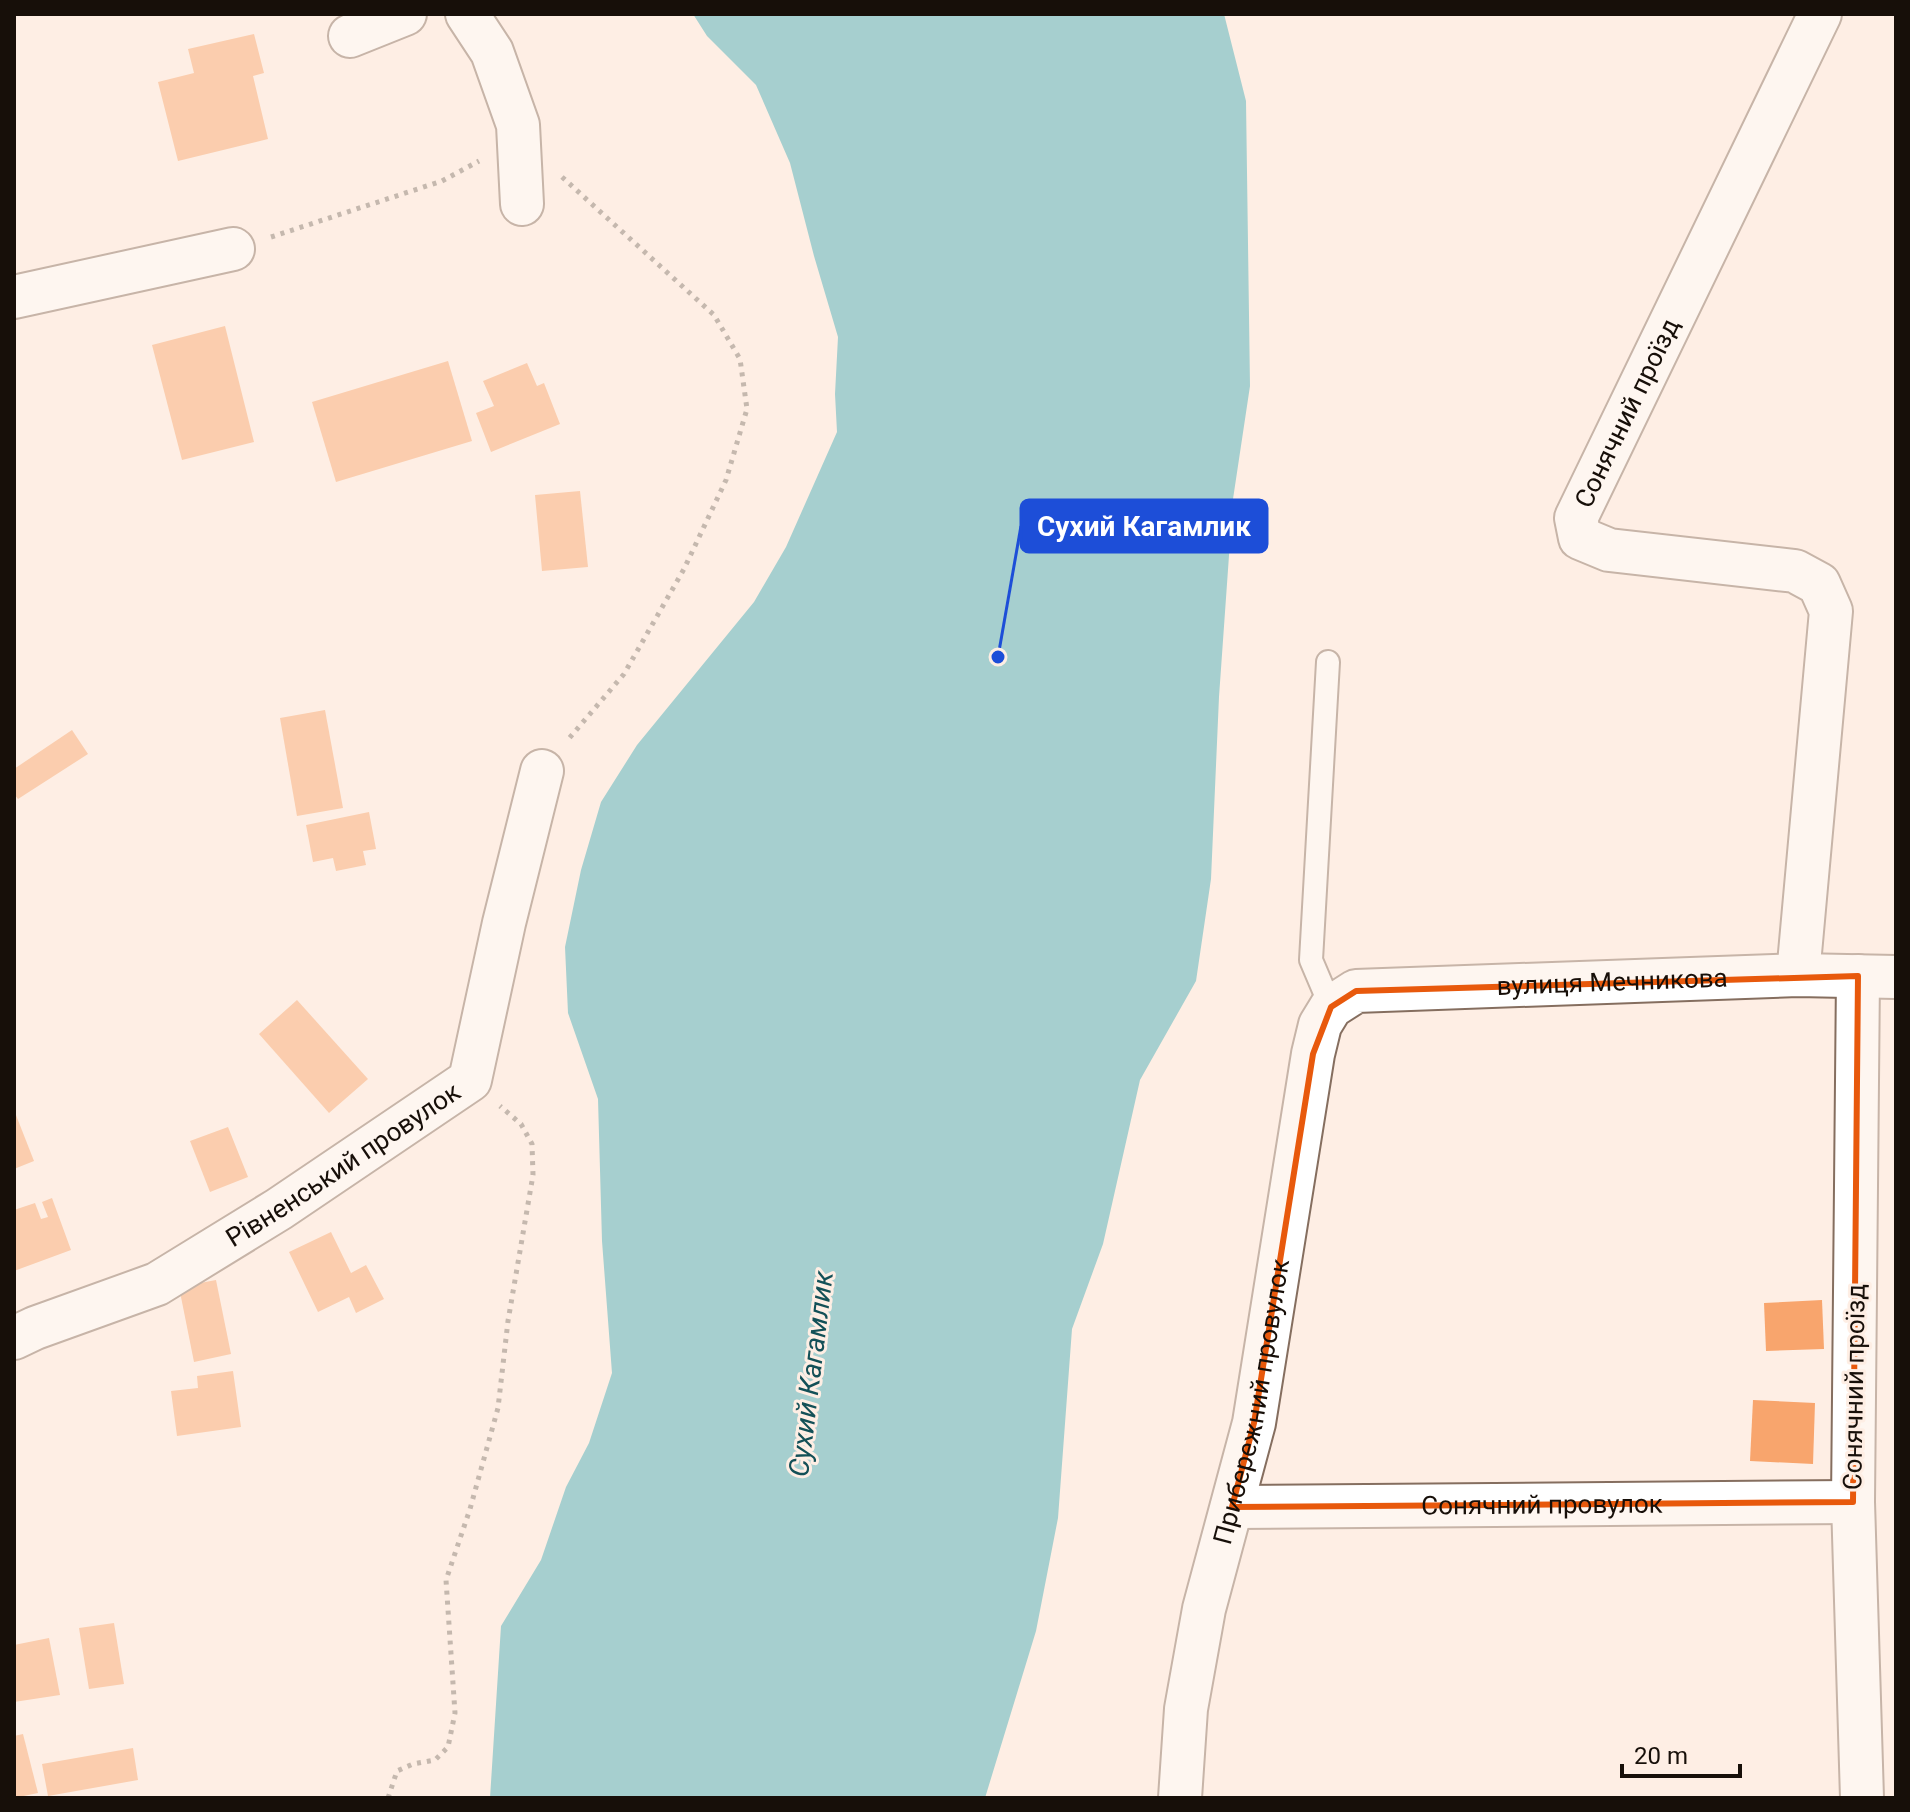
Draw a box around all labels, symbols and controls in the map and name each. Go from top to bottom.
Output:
street label: Сонячний проїзд [1568,313,1685,512]
callout: Сухий Кагамлик [1021,500,1267,552]
text: Сухий Кагамлик [1037,510,1251,543]
street label: вулиця Мечникова [1496,963,1728,1001]
street label: Рівненський провулок [220,1076,466,1253]
street label: Прибережний провулок [1207,1257,1295,1548]
water label: Сухий Кагамлик [782,1268,840,1479]
street label: Сонячний проїзд [1837,1284,1871,1490]
street label: Сонячний провулок [1421,1489,1663,1520]
scale bar [1622,1728,1740,1778]
text: 20 m [1634,1742,1688,1770]

